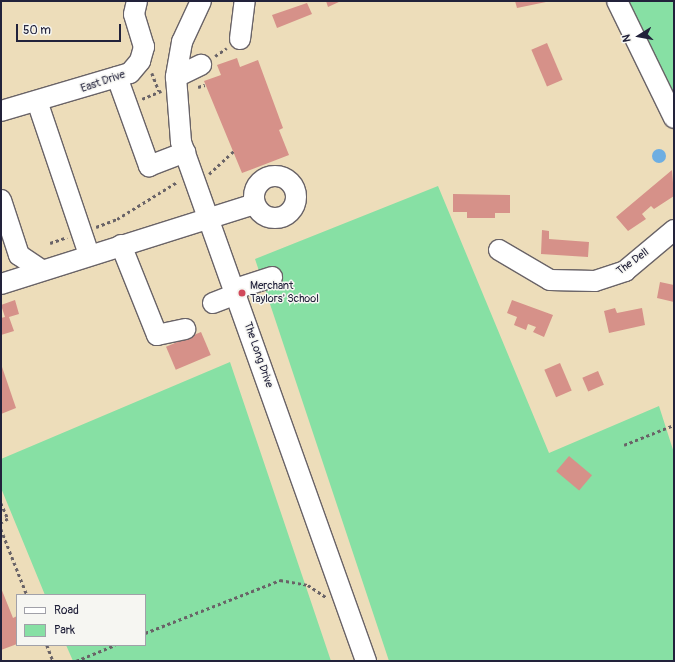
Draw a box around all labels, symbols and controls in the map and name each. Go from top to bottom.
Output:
scale bar [18,16,123,42]
north arrow [619,16,659,56]
text: 50 m [23,23,51,38]
text: N [620,33,634,43]
street label: East Drive [79,68,127,96]
street label: The Dell [614,246,652,278]
place label: Merchant Taylors' School [250,280,319,306]
marker: Merchant Taylors' School [237,288,247,298]
street label: The Long Drive [241,320,275,390]
legend [16,594,146,646]
text: Road [54,603,79,618]
text: Park [54,623,75,638]

